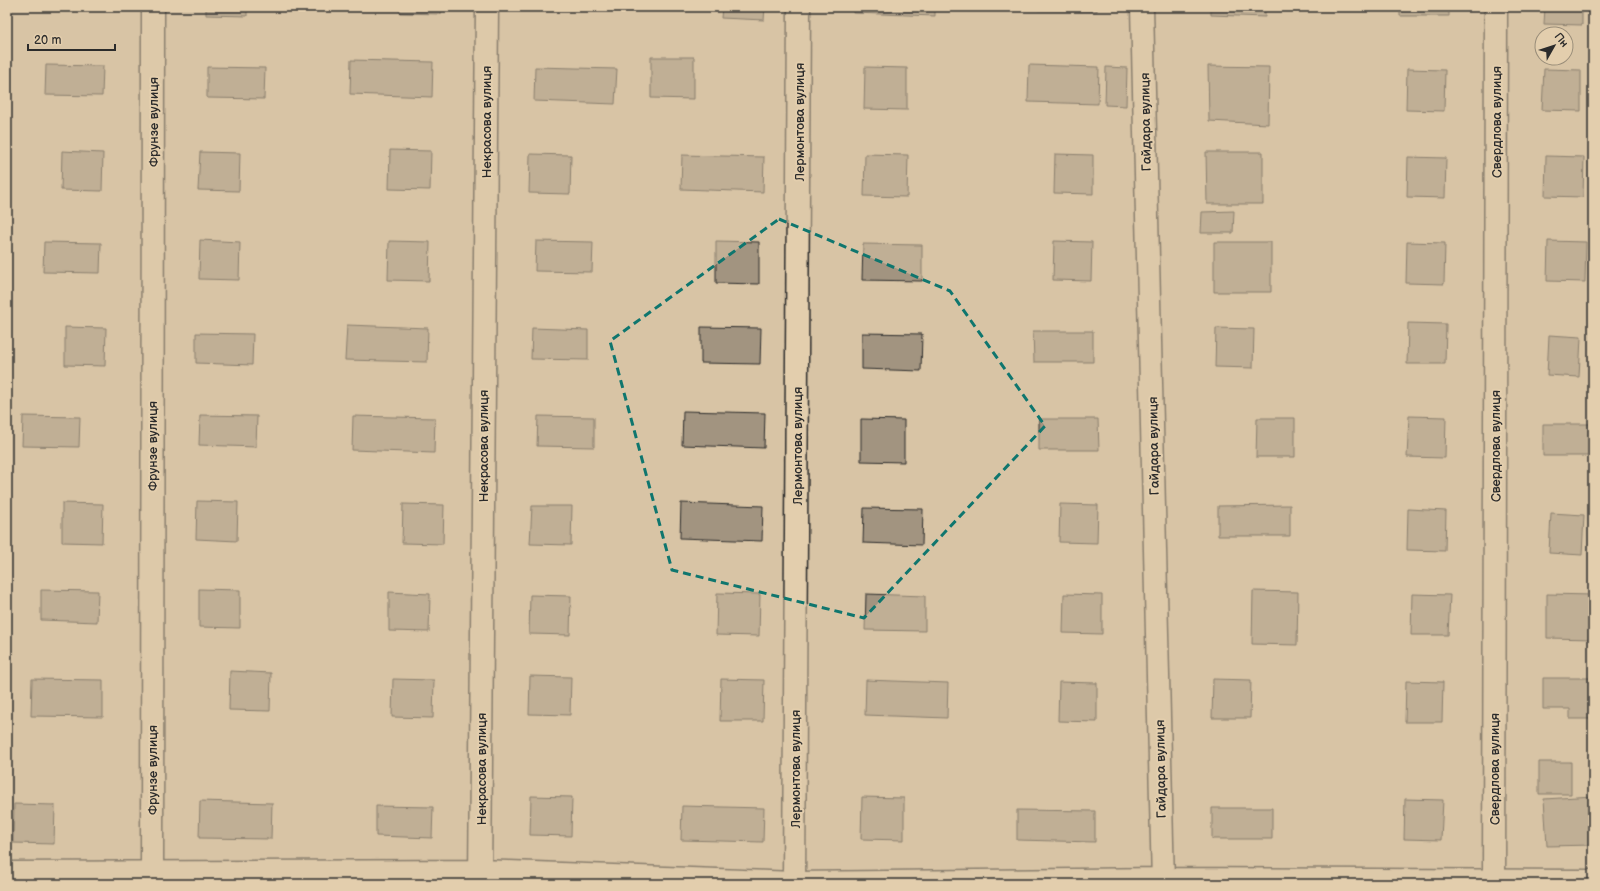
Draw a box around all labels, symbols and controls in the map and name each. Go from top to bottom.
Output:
scale bar [28,26,115,52]
north arrow [1534,26,1574,66]
text: Пн [1552,30,1571,50]
text: 20 m [34,33,61,48]
street label: Лермонтова вулиця [792,63,808,182]
street label: Некрасова вулиця [479,66,495,178]
street label: Свердлова вулиця [1489,66,1505,178]
street label: Гайдара вулиця [1137,72,1155,171]
street label: Фрунзе вулиця [146,77,162,167]
street label: Лермонтова вулиця [790,387,806,506]
street label: Некрасова вулиця [476,390,492,502]
street label: Свердлова вулиця [1488,390,1504,502]
street label: Гайдара вулиця [1145,396,1163,495]
street label: Фрунзе вулиця [145,401,161,491]
street label: Лермонтова вулиця [788,710,804,829]
street label: Некрасова вулиця [474,713,490,825]
street label: Свердлова вулиця [1487,713,1503,825]
street label: Гайдара вулиця [1152,719,1170,818]
street label: Фрунзе вулиця [145,725,161,815]

